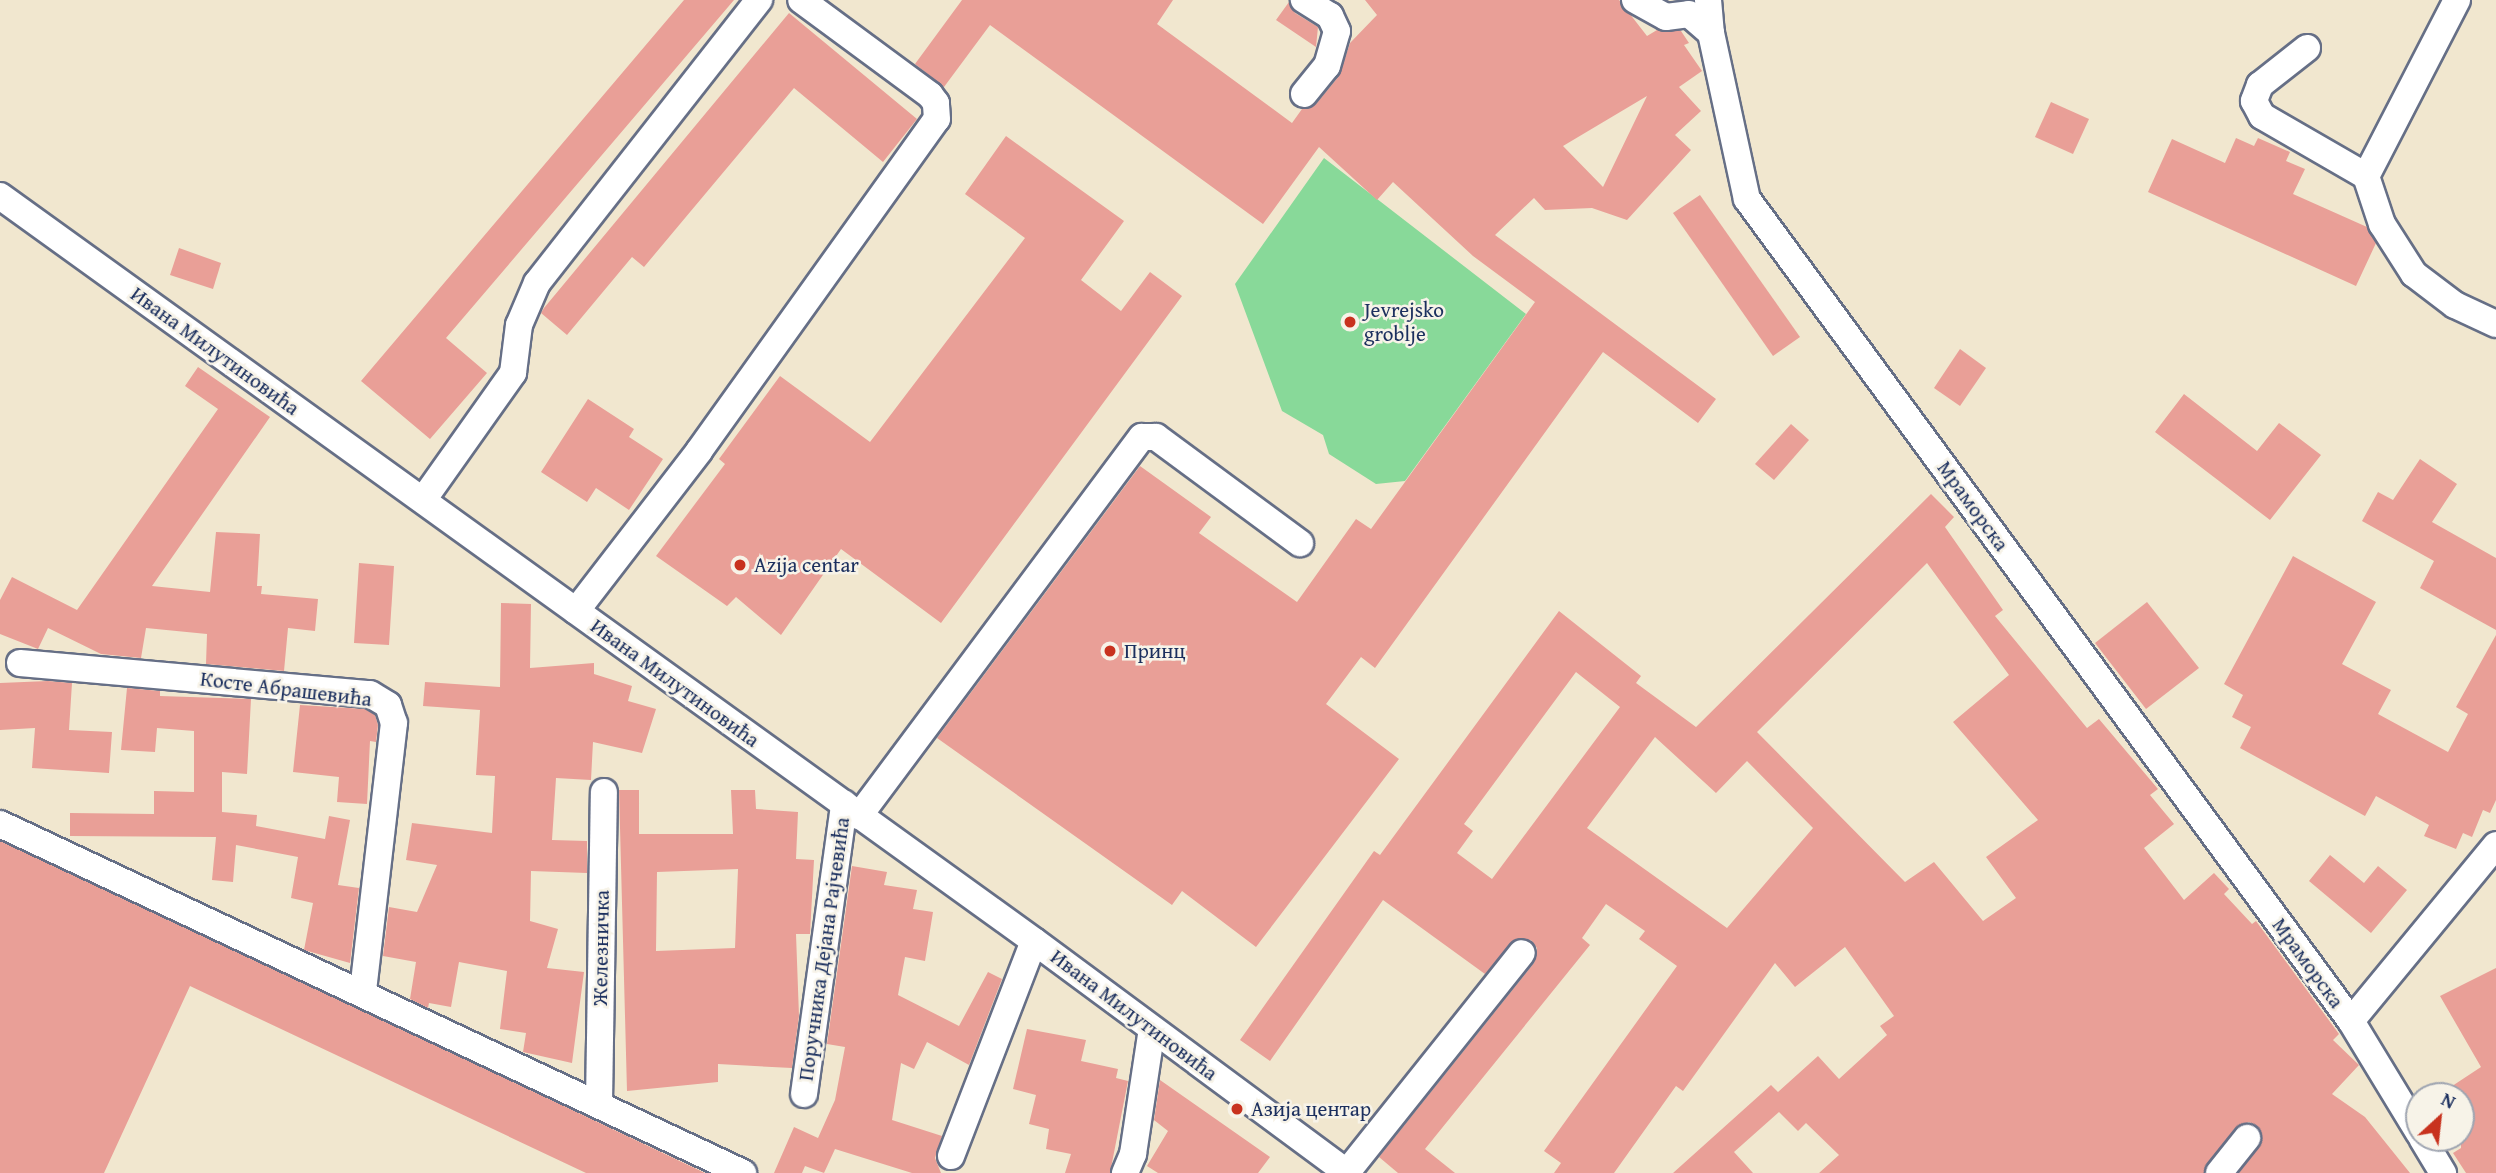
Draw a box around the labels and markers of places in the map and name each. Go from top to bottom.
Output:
place label: Jevrejsko groblje [1364,297,1444,347]
marker: Jevrejsko groblje [1342,314,1358,330]
place label: Azija centar [754,552,859,578]
marker: Azija centar [732,557,748,573]
place label: Принц [1124,638,1185,664]
marker: Принц [1102,643,1118,659]
place label: Азија центар [1251,1096,1371,1122]
marker: Азија центар [1229,1101,1245,1117]

